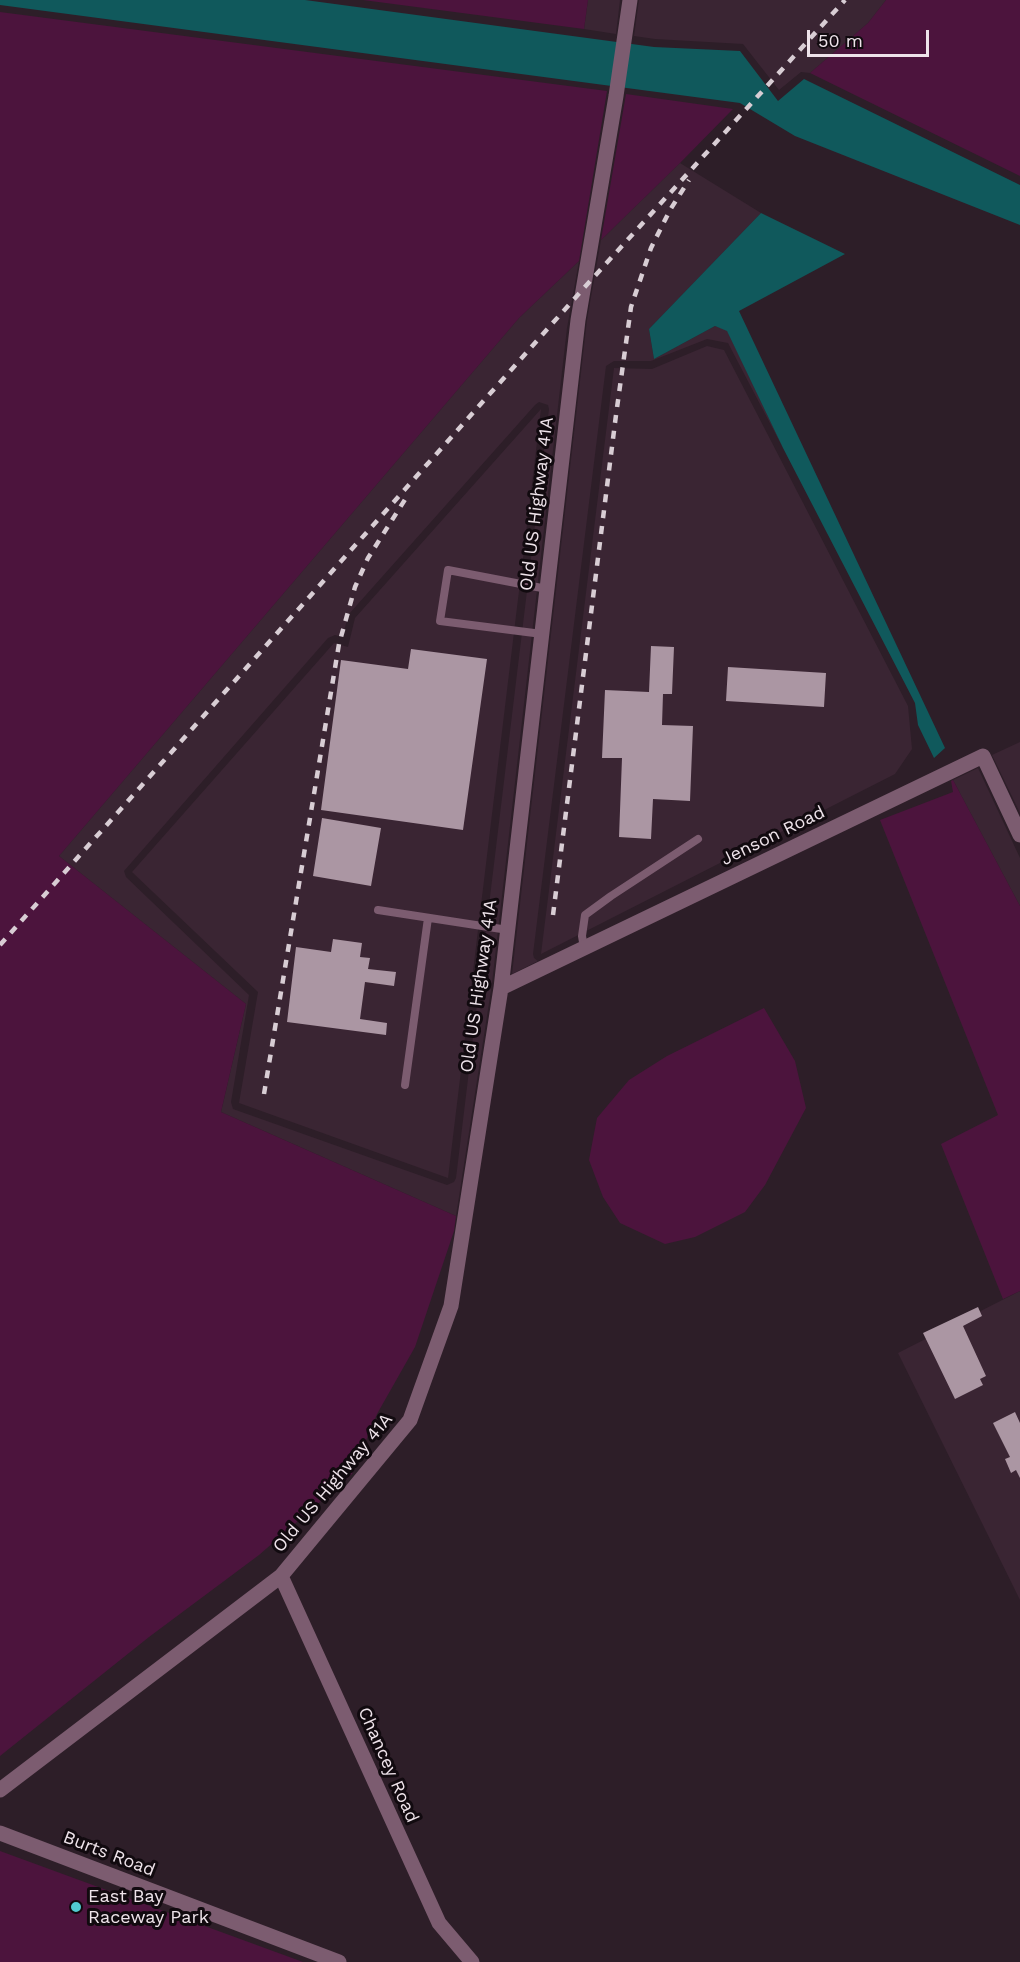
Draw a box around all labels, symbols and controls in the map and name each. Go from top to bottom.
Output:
scale bar [810,18,932,56]
text: 50 m [818,30,863,51]
street label: Old US Highway 41A [516,416,558,592]
street label: Jenson Road [717,802,829,870]
street label: Old US Highway 41A [456,898,502,1074]
street label: Old US Highway 41A [269,1409,397,1557]
street label: Chancey Road [353,1704,423,1826]
street label: Burts Road [60,1827,158,1881]
place label: East Bay Raceway Park [88,1886,209,1928]
marker: East Bay Raceway Park [69,1900,83,1914]

